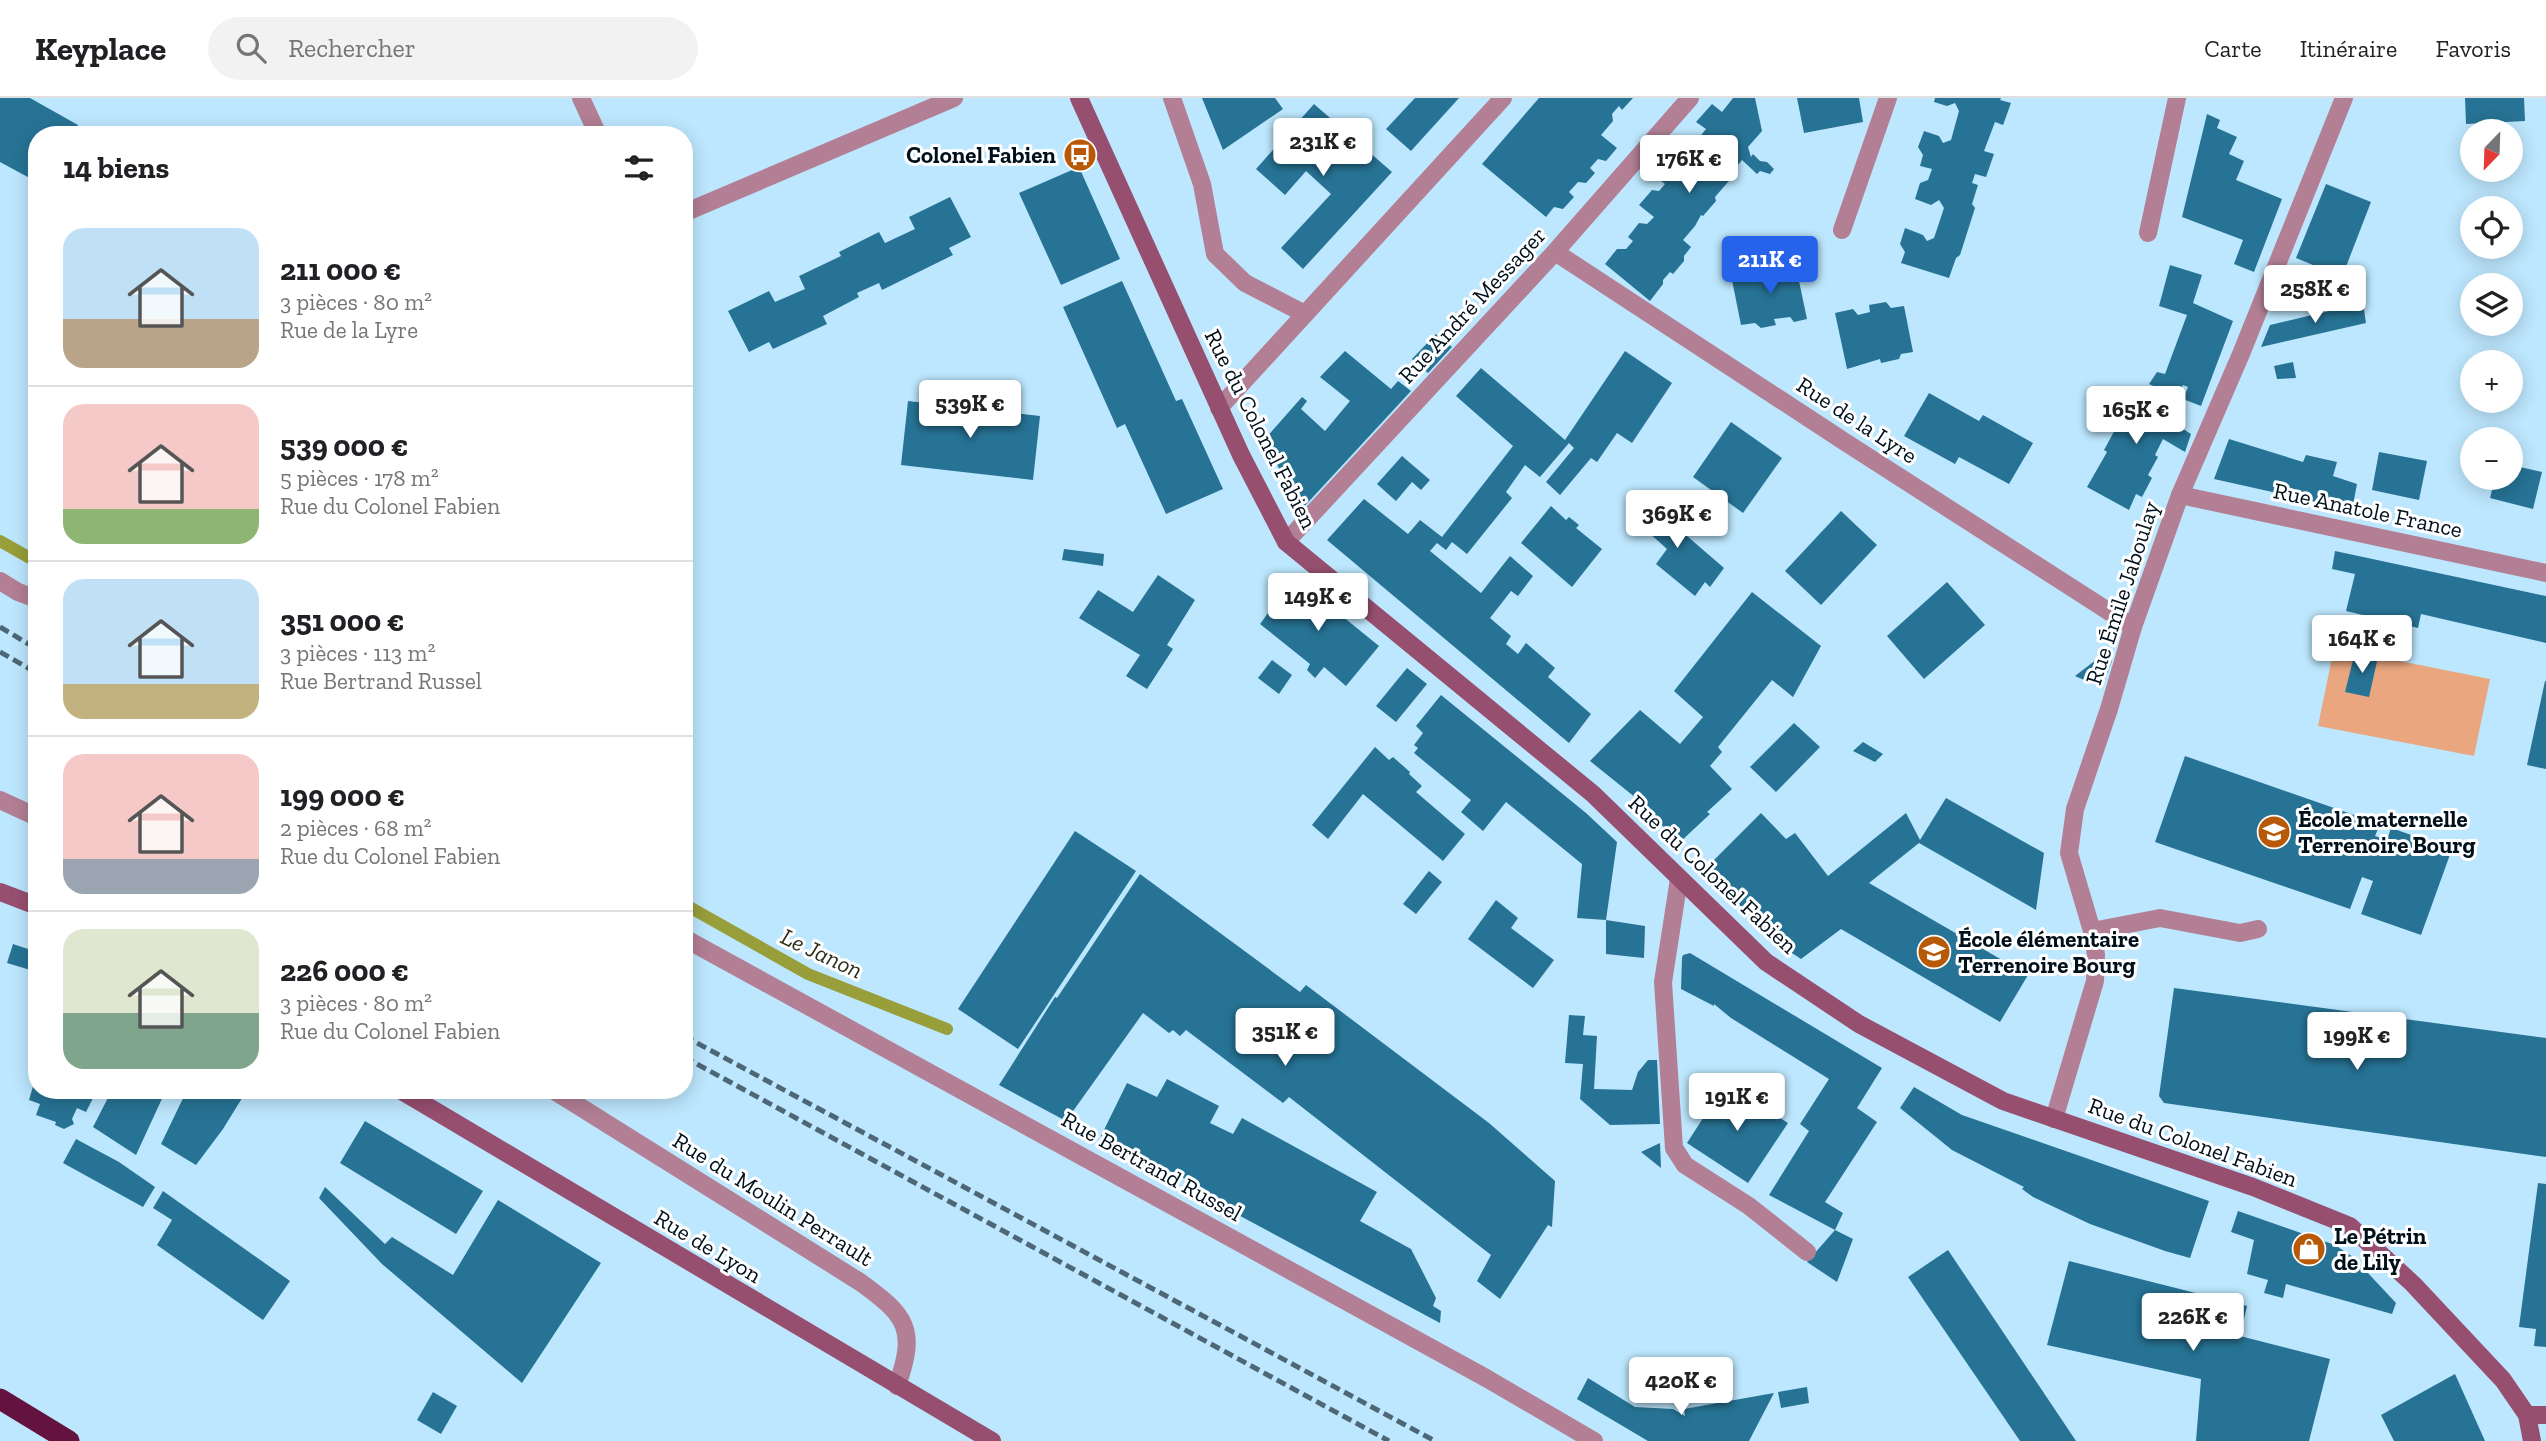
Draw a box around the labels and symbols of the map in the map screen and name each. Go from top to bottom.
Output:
pin: 231K € [1266,118,1380,178]
north arrow [2460,119,2524,182]
bus stop icon: Colonel Fabien [1061,136,1099,174]
pin: 176K € [1632,136,1746,195]
place label: Colonel Fabien [906,141,1056,169]
street label: Rue André Messager [1392,221,1552,389]
pin: 211K € [1713,236,1827,296]
pin: 258K € [2258,266,2372,325]
street label: Rue du Colonel Fabien [1199,325,1323,533]
street label: Rue de la Lyre [1791,371,1923,469]
pin: 539K € [913,380,1027,440]
pin: 165K € [2079,386,2193,446]
street label: Rue Anatole France [2271,476,2465,544]
pin: 369K € [1620,490,1734,550]
street label: Rue Émile Jaboulay [2079,498,2165,688]
pin: 149K € [1261,574,1375,633]
pin: 164K € [2305,616,2419,675]
street label: Rue du Colonel Fabien [1623,789,1803,959]
place label: École maternelle Terrenoire Bourg [2298,805,2476,859]
school or university icon: École maternelle Terrenoire Bourg [2255,813,2293,851]
water label: Le Janon [777,922,867,984]
place label: École élémentaire Terrenoire Bourg [1958,925,2139,979]
school or university icon: École élémentaire Terrenoire Bourg [1915,933,1953,971]
pin: 351K € [1228,1009,1342,1068]
pin: 199K € [2300,1012,2414,1072]
pin: 191K € [1680,1074,1794,1133]
street label: Rue du Colonel Fabien [2085,1091,2301,1193]
street label: Rue Bertrand Russel [1057,1105,1247,1227]
street label: Rue du Moulin Perrault [668,1126,879,1272]
street label: Rue de Lyon [649,1203,767,1289]
place label: Le Pétrin de Lily [2334,1222,2427,1276]
shop icon: Le Pétrin de Lily [2290,1230,2328,1268]
pin: 226K € [2136,1294,2250,1353]
pin: 420K € [1624,1358,1738,1417]

